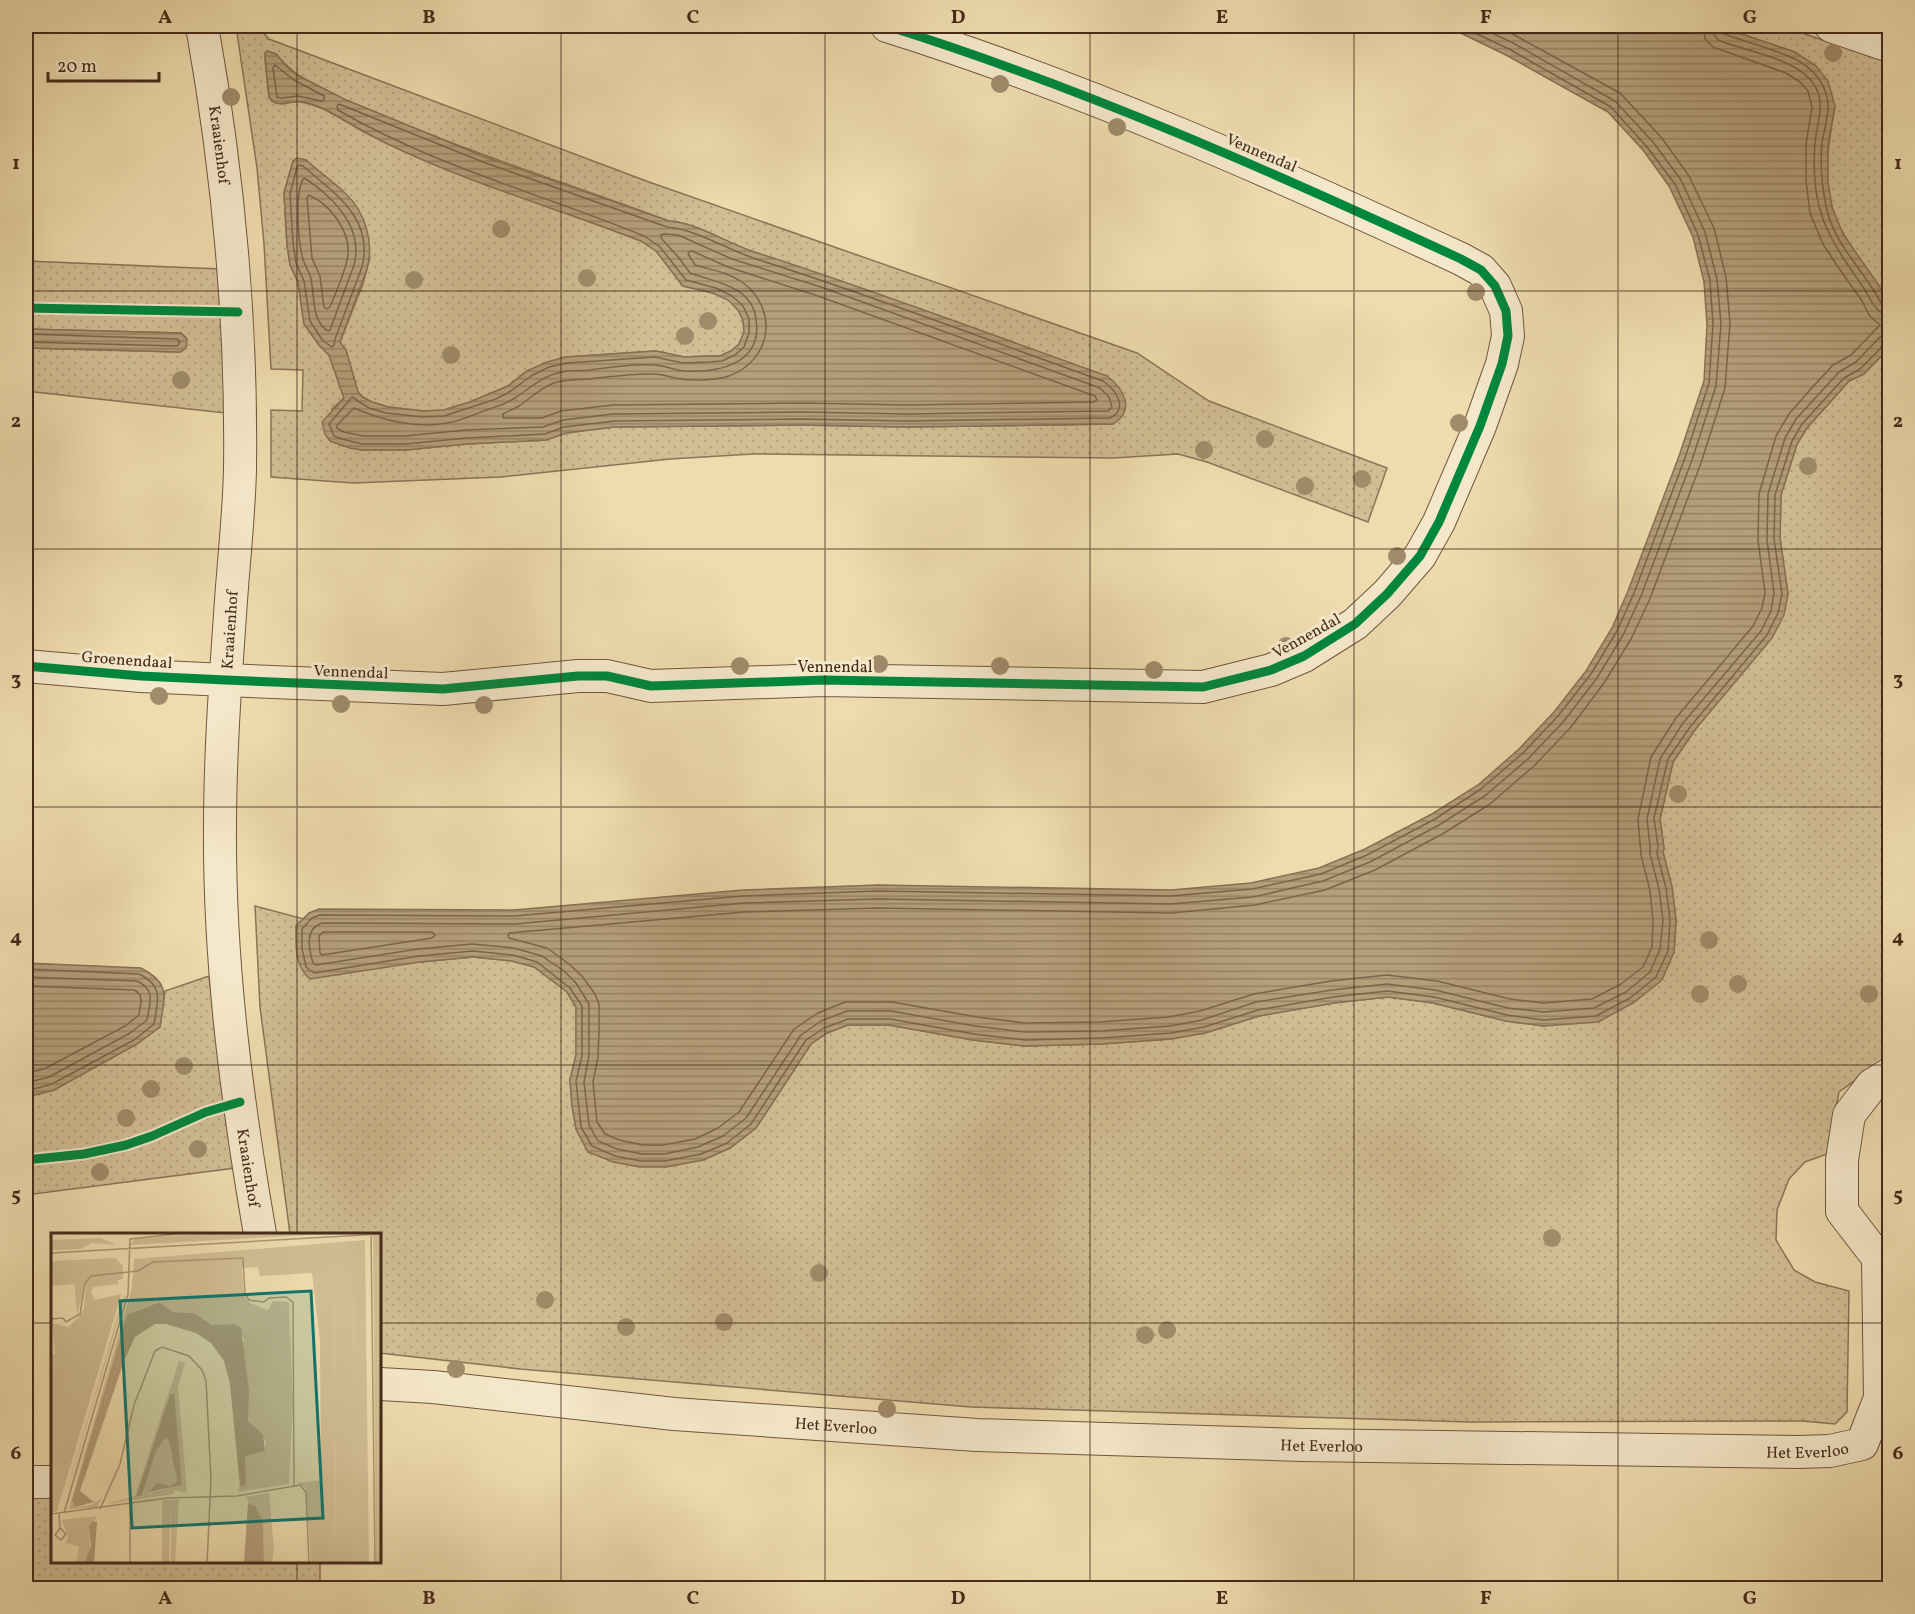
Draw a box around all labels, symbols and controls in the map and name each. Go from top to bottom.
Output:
text: A [158,4,172,32]
text: B [422,4,436,32]
text: C [687,4,700,32]
text: D [951,4,965,32]
text: E [1216,4,1228,32]
text: F [1480,4,1492,32]
text: G [1743,4,1757,32]
scale bar [48,45,159,83]
text: 20 m [57,55,97,80]
street label: Kraaienhof [202,104,234,187]
street label: Vennendal [1222,129,1300,179]
text: 1 [12,150,20,178]
text: 1 [1894,150,1902,178]
text: 2 [11,408,21,436]
text: 2 [1893,408,1903,436]
street label: Kraaienhof [217,588,245,670]
street label: Vennendal [1269,609,1345,665]
street label: Groenendaal [81,647,173,675]
street label: Vennendal [797,657,873,679]
street label: Vennendal [313,661,389,685]
text: 3 [11,666,21,694]
text: 3 [1893,666,1903,694]
text: 4 [10,924,22,952]
text: 4 [1892,924,1904,952]
street label: Kraaienhof [230,1127,264,1210]
text: 5 [11,1182,21,1210]
text: 5 [1893,1182,1903,1210]
inset map [51,1233,381,1563]
street label: Het Everloo [794,1413,878,1441]
street label: Het Everloo [1280,1435,1363,1459]
street label: Het Everloo [1766,1438,1851,1465]
text: 6 [11,1440,22,1468]
text: 6 [1893,1440,1904,1468]
text: A [158,1585,172,1613]
text: B [422,1585,436,1613]
text: C [687,1585,700,1613]
text: D [951,1585,965,1613]
text: E [1216,1585,1228,1613]
text: F [1480,1585,1492,1613]
text: G [1743,1585,1757,1613]

